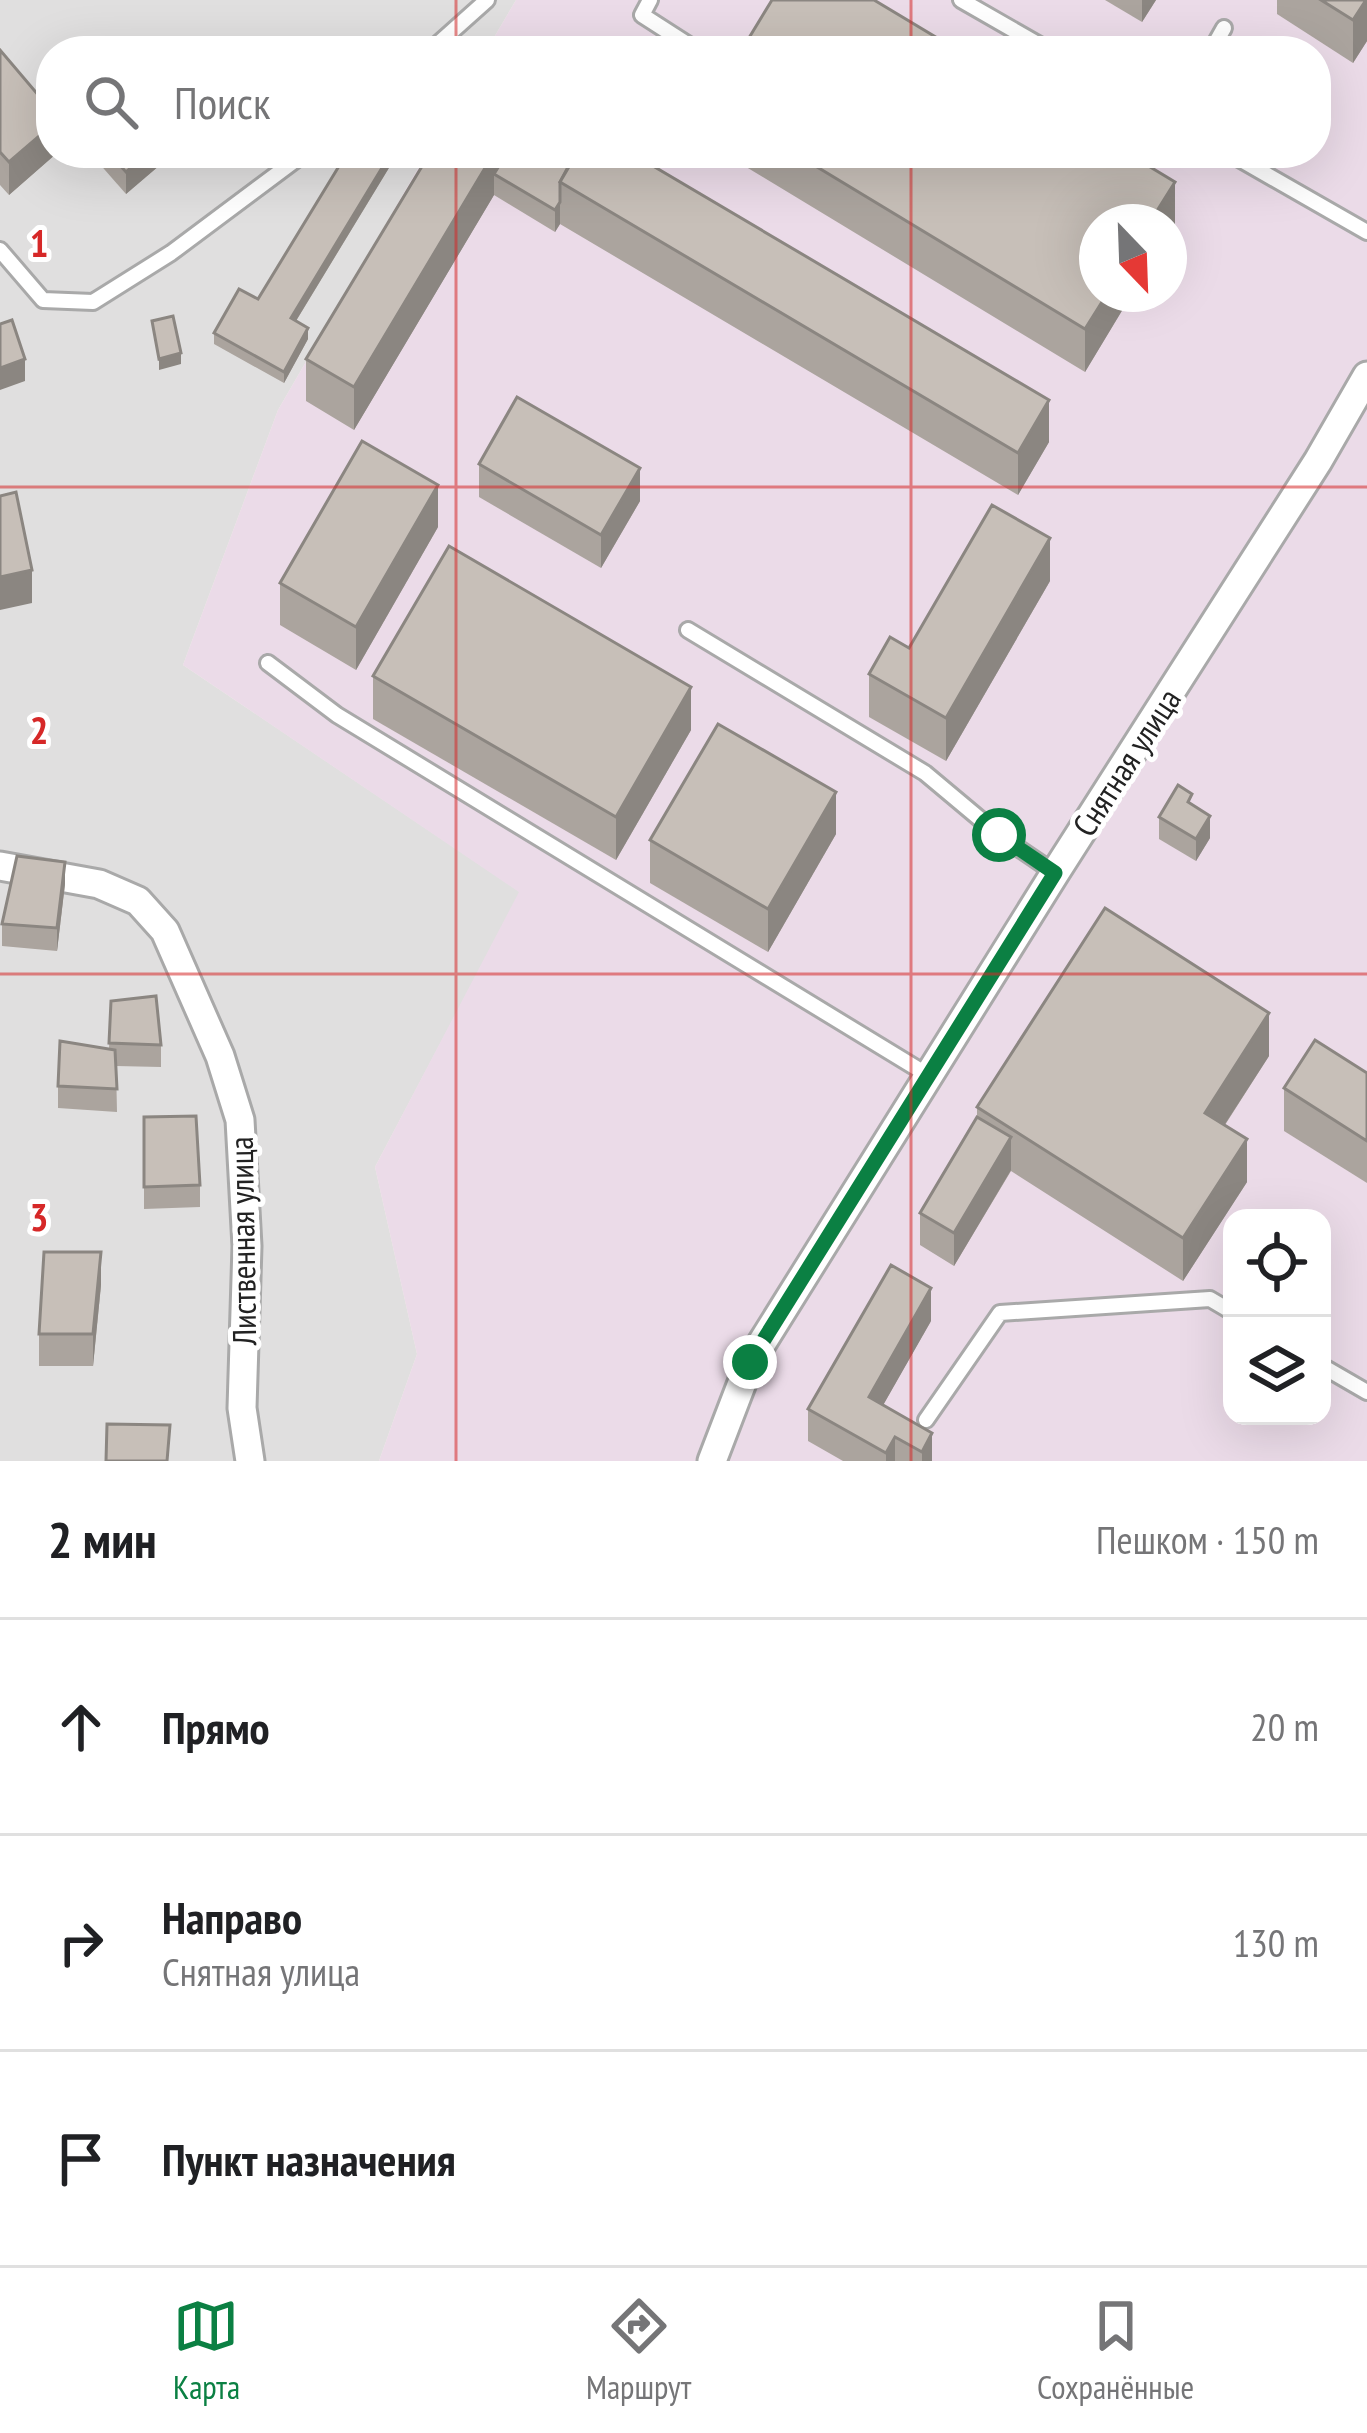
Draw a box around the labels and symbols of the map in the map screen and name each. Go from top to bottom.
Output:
north arrow [1079,204,1187,312]
text: 1 [30,217,48,268]
street label: Снятная улица [1062,680,1190,844]
text: 2 [30,704,48,755]
route start [972,808,1026,862]
street label: Лиственная улица [219,1136,265,1347]
text: 3 [30,1191,48,1242]
route end [723,1335,777,1389]

